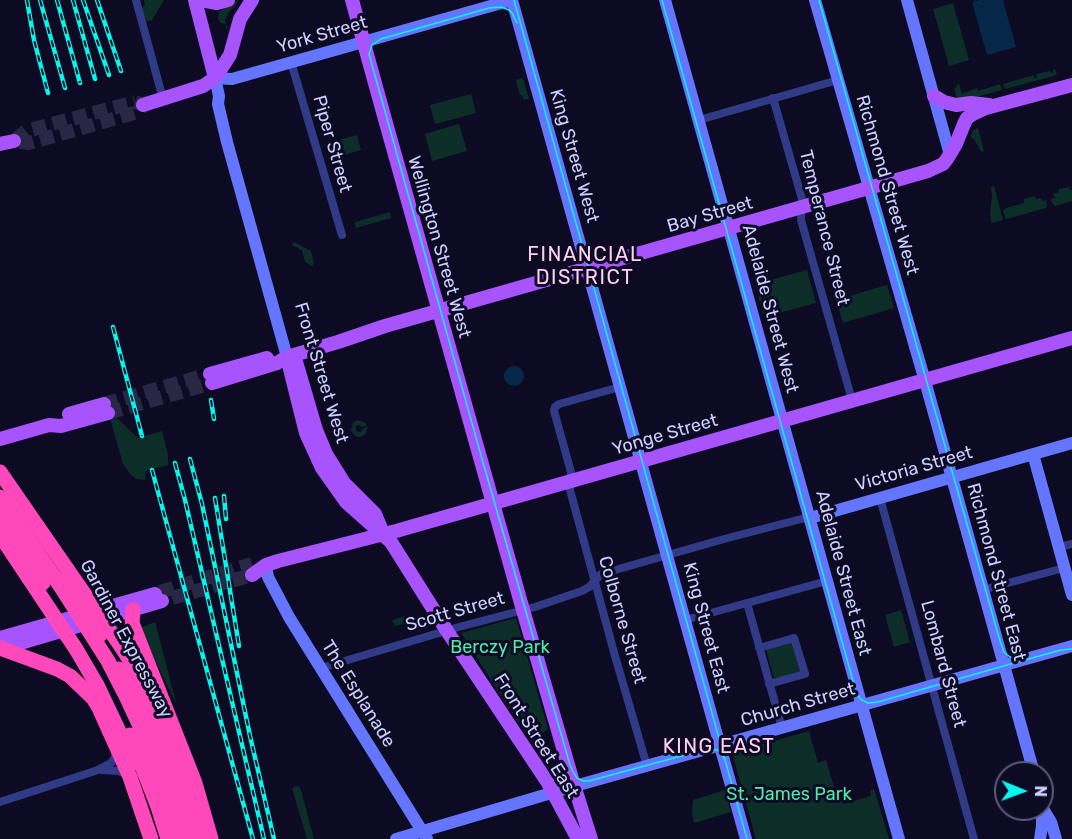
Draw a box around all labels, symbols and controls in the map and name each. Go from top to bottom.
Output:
street label: York Street [274,12,370,58]
street label: King Street West [545,87,603,225]
street label: Piper Street [308,93,356,195]
street label: Richmond Street West [851,93,923,277]
street label: Temperance Street [794,148,854,308]
street label: Wellington Street West [403,153,475,341]
street label: Bay Street [665,192,755,238]
street label: Adelaide Street West [737,222,803,396]
district label: FINANCIAL DISTRICT [527,243,643,290]
street label: Front Street West [289,300,353,446]
street label: Yonge Street [610,410,720,460]
street label: Victoria Street [853,442,975,496]
street label: Richmond Street East [962,481,1030,663]
street label: Adelaide Street East [811,488,875,658]
street label: Colborne Street [593,554,651,686]
street label: Gardiner Expressway [75,556,177,722]
street label: King Street East [678,560,734,696]
street label: Scott Street [403,588,507,636]
street label: Lombard Street [916,598,970,730]
street label: The Esplanade [316,636,400,752]
park label: Berczy Park [450,637,550,659]
street label: Front Street East [489,670,583,802]
street label: Church Street [738,678,858,732]
district label: KING EAST [663,735,775,759]
north arrow [994,761,1054,821]
park label: St. James Park [726,784,852,806]
text: N [1031,785,1050,797]

